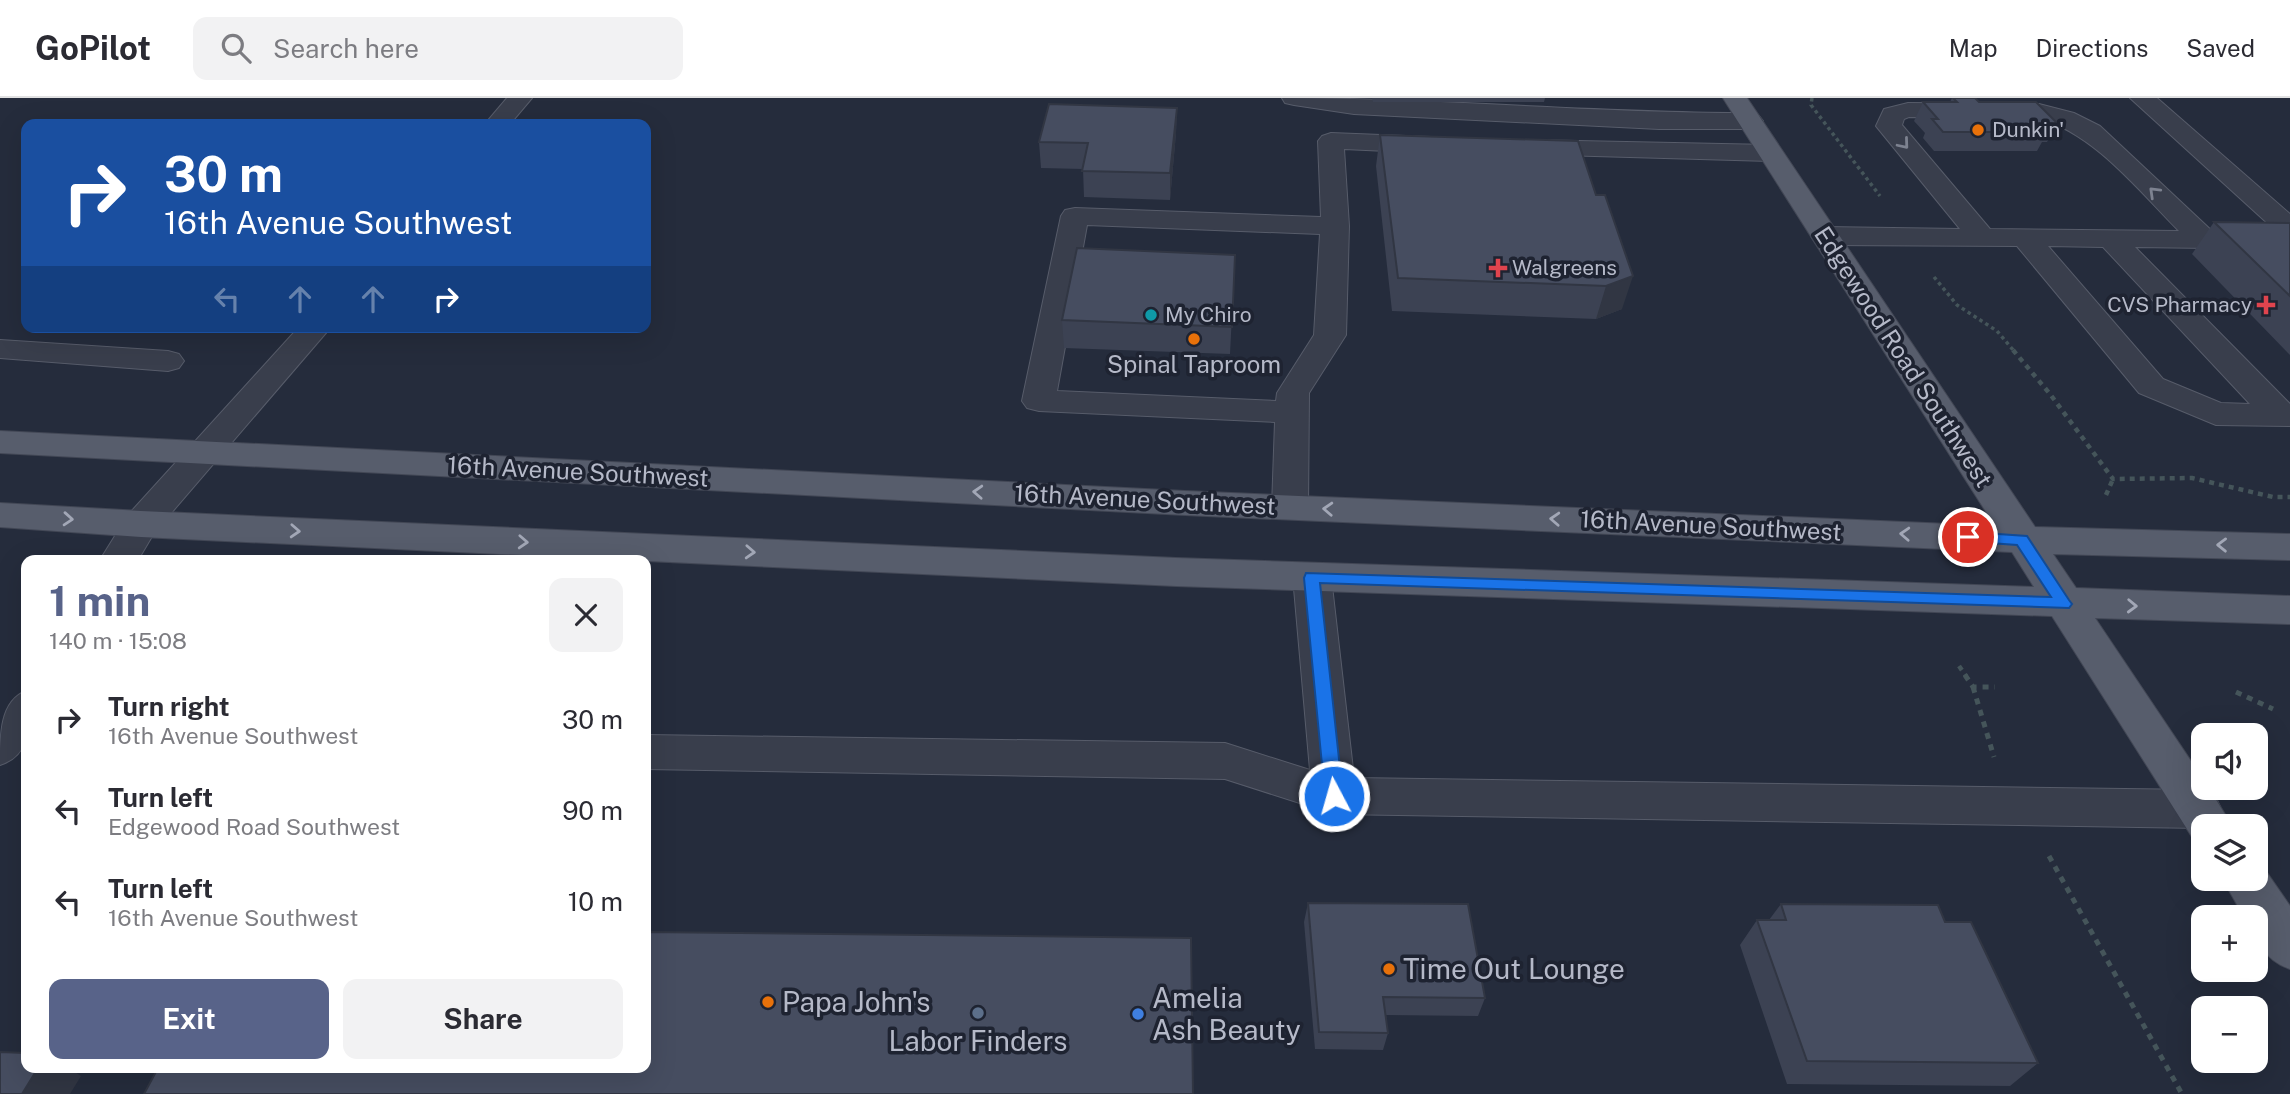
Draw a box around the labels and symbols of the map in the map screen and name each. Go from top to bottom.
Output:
place label: Dunkin' [1992,117,2064,142]
marker: Dunkin' [1970,122,1986,138]
one-way arrow [1896,135,1908,148]
one-way arrow [2149,187,2162,200]
street label: Edgewood Road Southwest [1809,221,1999,492]
place label: Walgreens [1512,255,1617,280]
marker: Walgreens [1490,260,1506,276]
place label: CVS Pharmacy [2107,292,2252,317]
marker: CVS Pharmacy [2258,297,2274,313]
place label: My Chiro [1165,302,1252,327]
marker: My Chiro [1143,307,1159,323]
marker: Spinal Taproom [1186,331,1202,347]
place label: Spinal Taproom [1107,350,1281,378]
street label: 16th Avenue Southwest [447,450,709,492]
street label: 16th Avenue Southwest [1014,478,1276,520]
one-way arrow [972,485,983,500]
one-way arrow [1322,502,1333,517]
street label: 16th Avenue Southwest [1580,504,1842,546]
pin [1938,507,1998,567]
one-way arrow [63,512,74,527]
one-way arrow [1549,512,1560,527]
one-way arrow [290,524,301,539]
one-way arrow [1899,527,1910,542]
one-way arrow [517,534,528,549]
one-way arrow [2216,537,2227,553]
one-way arrow [745,545,756,560]
one-way arrow [2127,598,2138,613]
position arrow [1297,759,1371,833]
place label: Time Out Lounge [1403,952,1625,985]
marker: Time Out Lounge [1381,961,1397,977]
place label: Amelia Ash Beauty [1152,981,1301,1046]
place label: Papa John's [782,985,930,1018]
marker: Papa John's [760,994,776,1010]
marker: Labor Finders [970,1005,986,1021]
marker: Amelia Ash Beauty [1130,1006,1146,1022]
place label: Labor Finders [889,1024,1067,1057]

